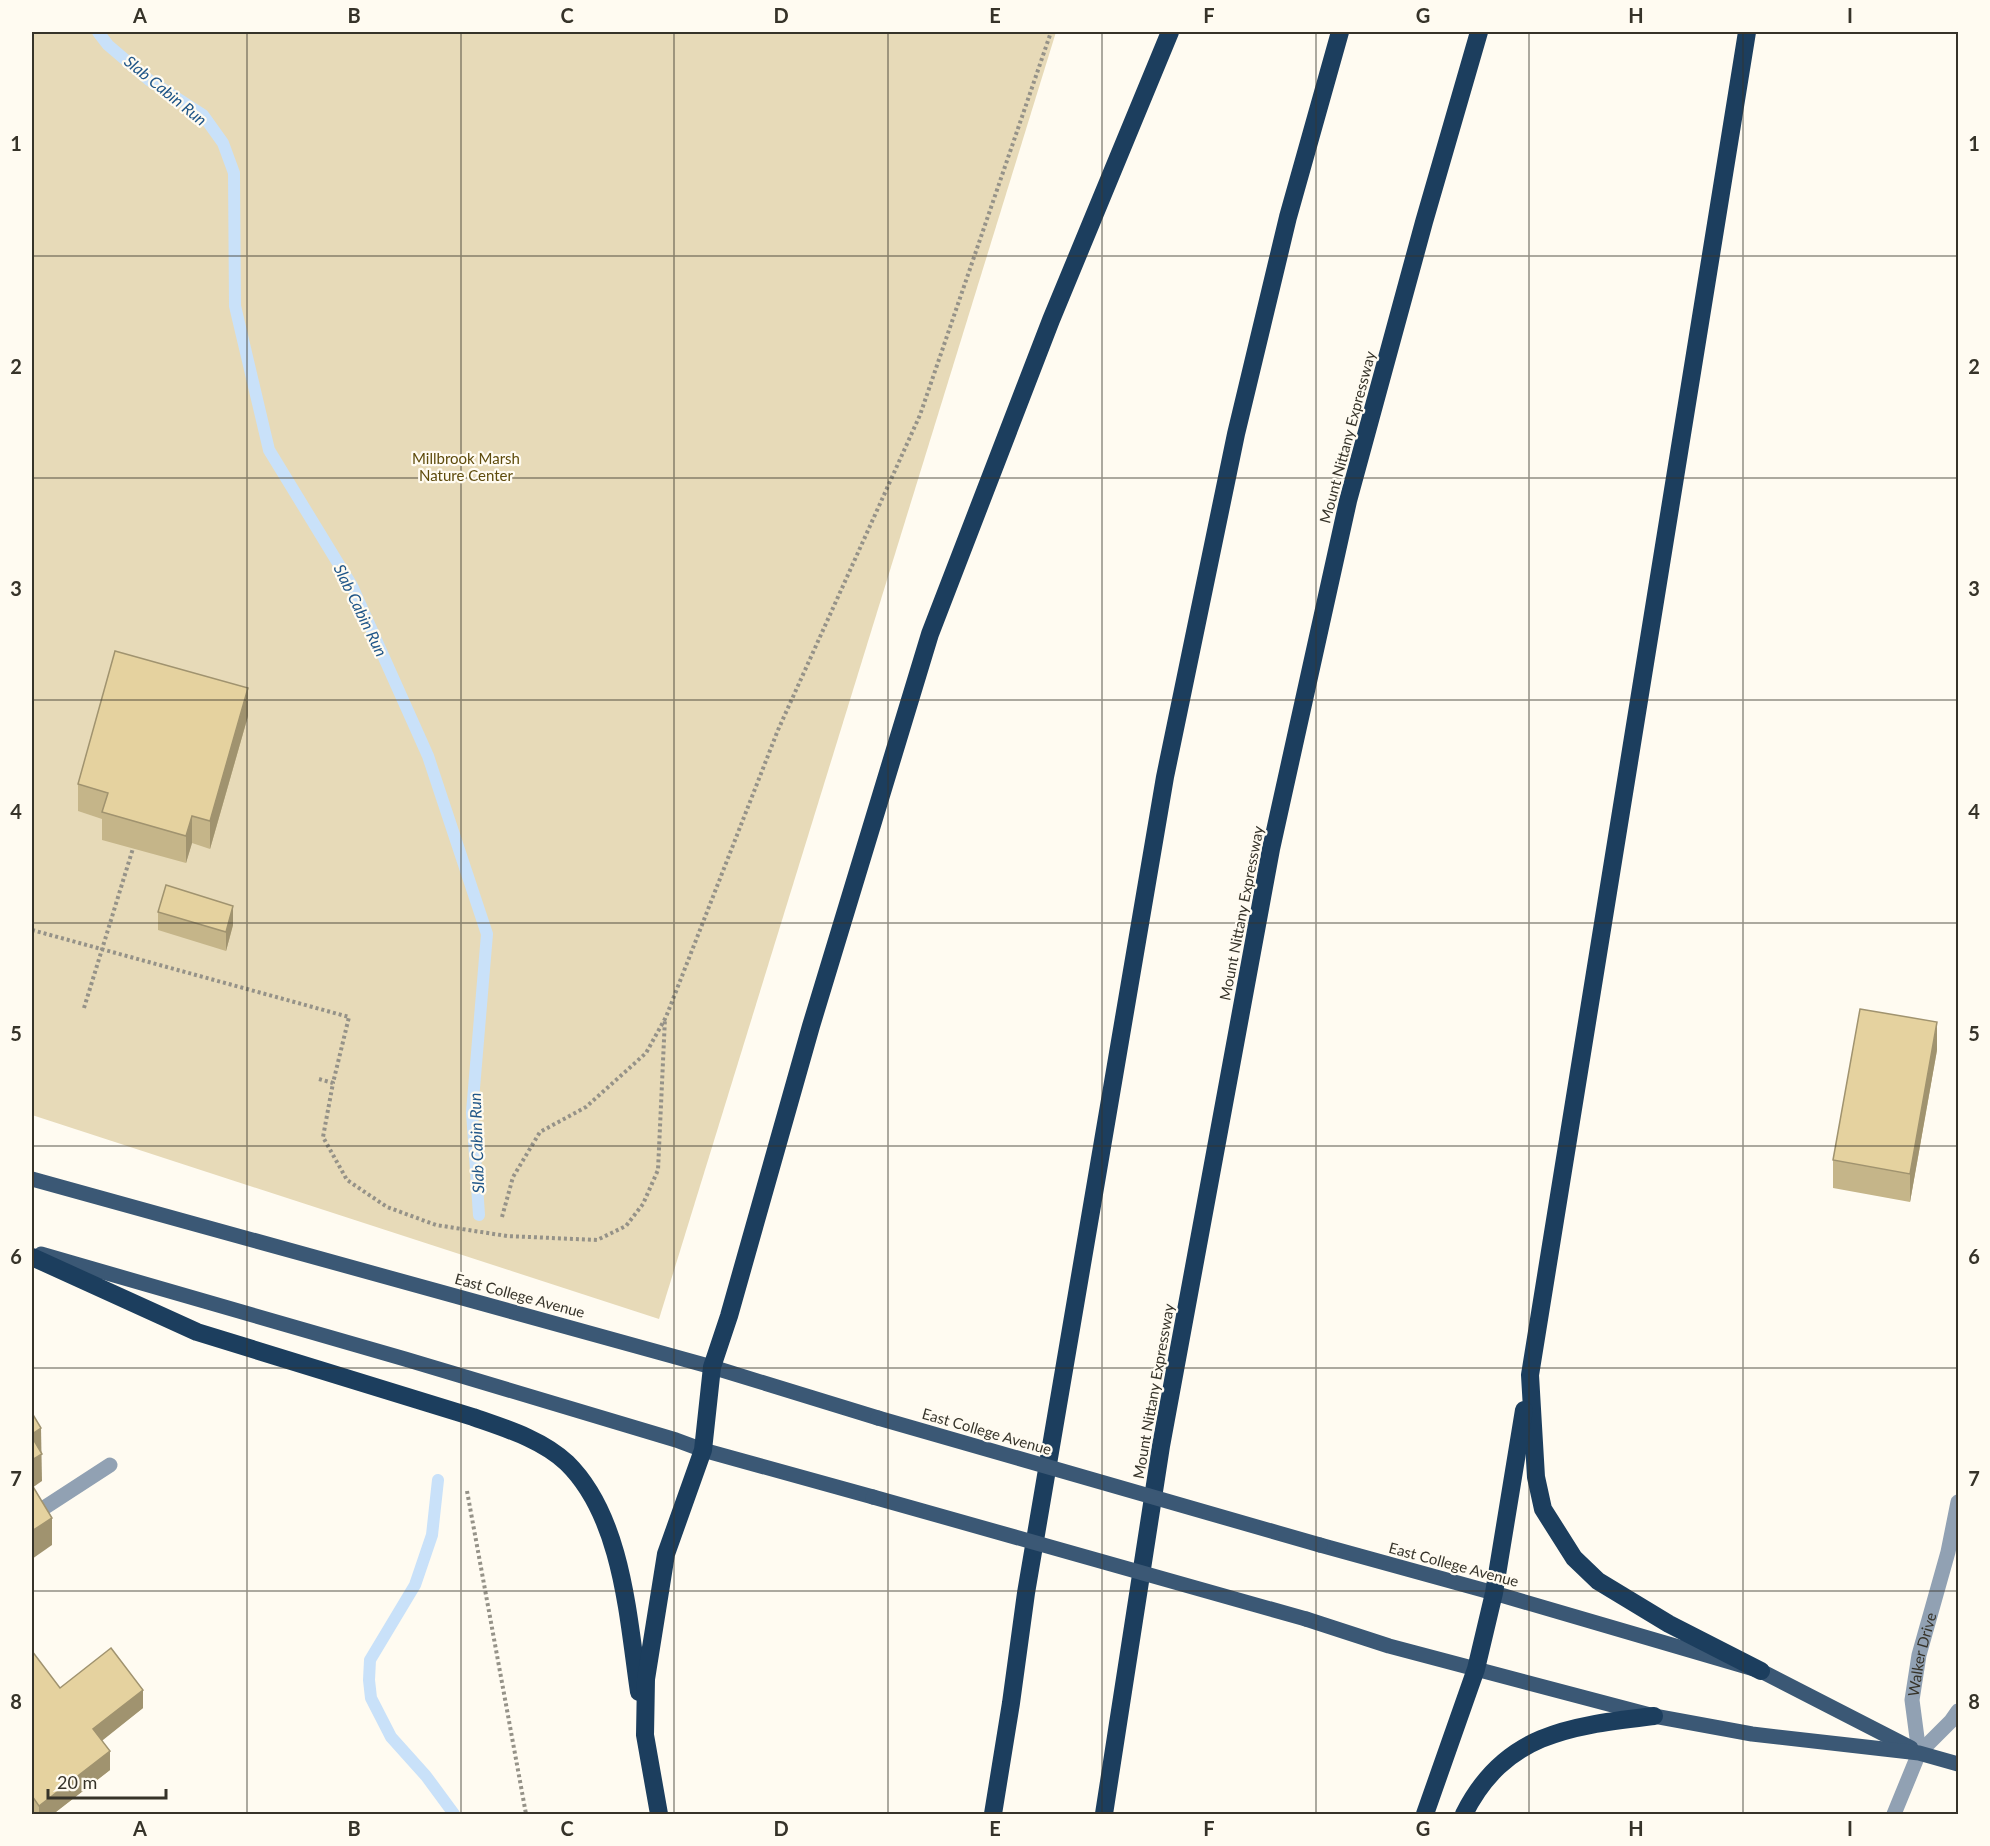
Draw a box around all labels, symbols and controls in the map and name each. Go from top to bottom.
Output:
text: A [132,3,147,27]
text: B [347,3,361,27]
text: C [560,3,574,27]
text: D [773,3,789,27]
text: E [989,3,1001,27]
text: F [1203,3,1215,27]
text: G [1416,3,1430,27]
text: H [1628,3,1644,27]
text: I [1847,3,1853,27]
water label: Slab Cabin Run [121,51,211,129]
text: 1 [10,131,22,155]
text: 1 [1968,131,1980,155]
street label: Mount Nittany Expressway [1315,349,1379,525]
text: 2 [10,354,22,378]
text: 2 [1968,354,1980,378]
park label: Millbrook Marsh Nature Center [412,449,520,484]
water label: Slab Cabin Run [330,561,392,659]
text: 3 [10,576,22,600]
text: 3 [1968,576,1980,600]
text: 4 [10,799,22,823]
text: 4 [1968,799,1980,823]
street label: Mount Nittany Expressway [1215,824,1267,1002]
text: 5 [10,1021,22,1045]
text: 5 [1968,1021,1980,1045]
water label: Slab Cabin Run [465,1093,487,1193]
text: 6 [10,1244,22,1268]
text: 6 [1968,1244,1980,1268]
street label: East College Avenue [453,1269,587,1321]
street label: Mount Nittany Expressway [1129,1302,1177,1480]
street label: East College Avenue [920,1404,1054,1458]
text: 7 [10,1466,22,1490]
text: 7 [1968,1466,1980,1490]
street label: East College Avenue [1387,1538,1521,1590]
street label: Walker Drive [1904,1610,1940,1698]
text: 8 [10,1689,22,1713]
text: 8 [1968,1689,1980,1713]
scale bar [48,1762,166,1800]
text: 20 m [57,1771,97,1793]
text: A [132,1816,147,1840]
text: B [347,1816,361,1840]
text: C [560,1816,574,1840]
text: D [773,1816,789,1840]
text: E [989,1816,1001,1840]
text: F [1203,1816,1215,1840]
text: G [1416,1816,1430,1840]
text: H [1628,1816,1644,1840]
text: I [1847,1816,1853,1840]

